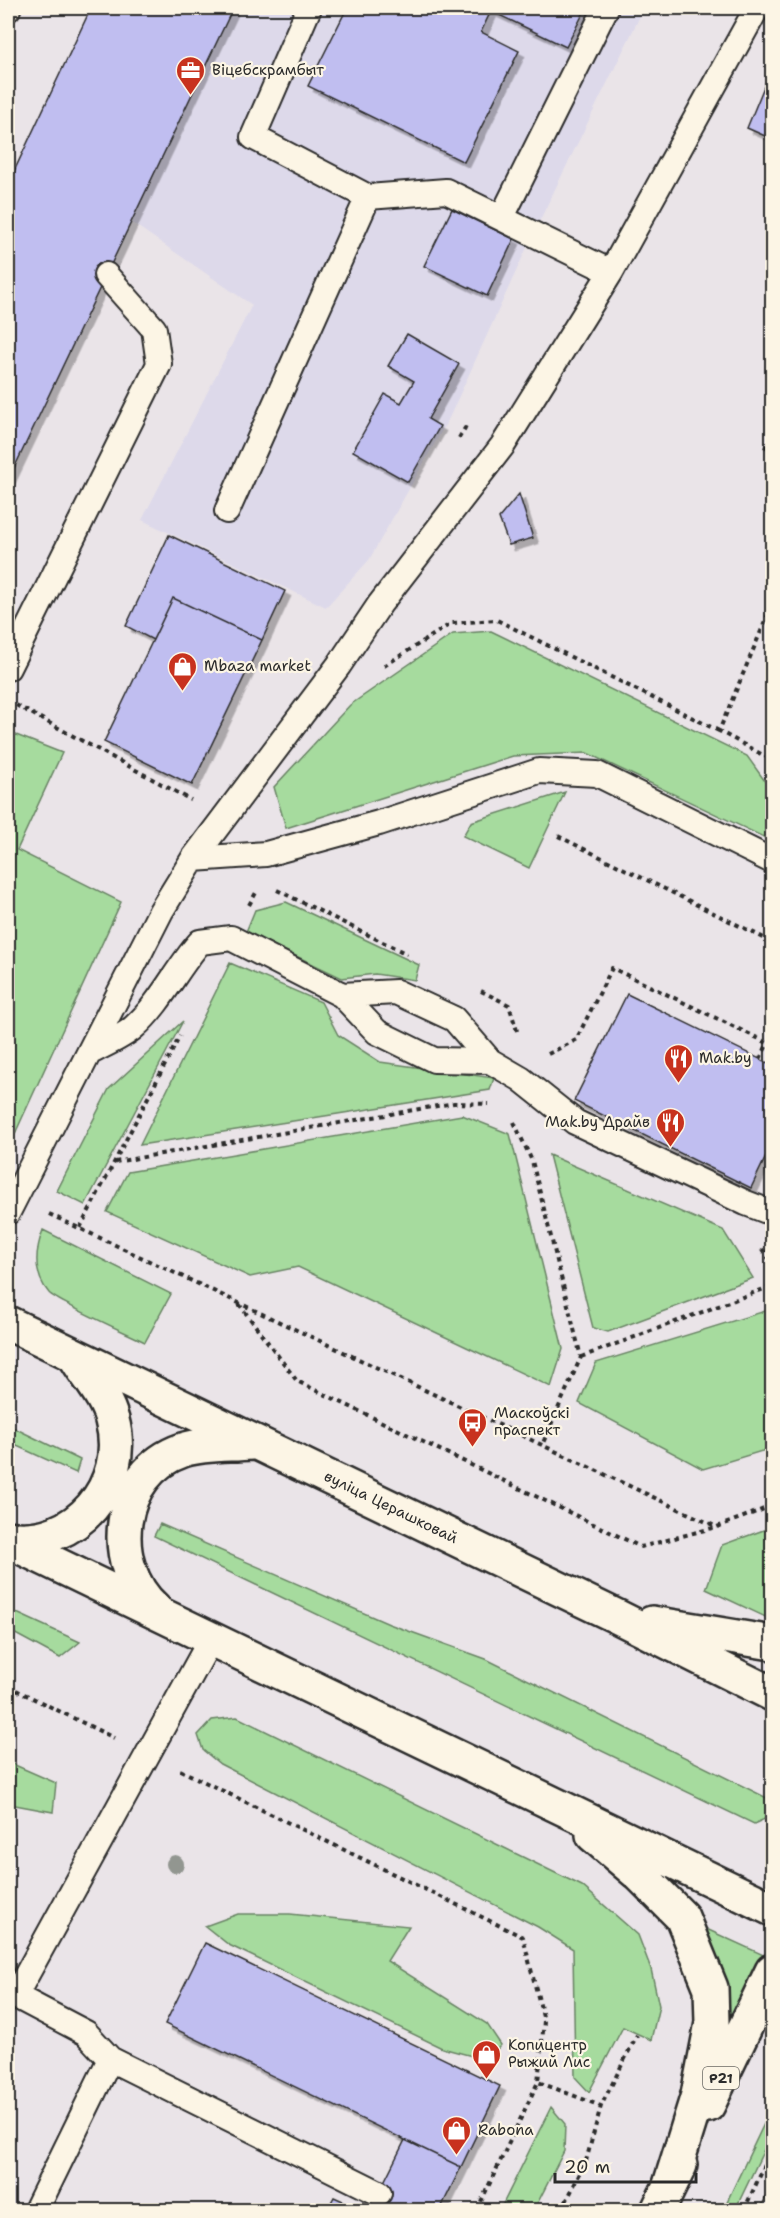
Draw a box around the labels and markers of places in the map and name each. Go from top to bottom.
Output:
office icon: Віцебскрамбыт [175,54,207,96]
place label: Віцебскрамбыт [212,60,324,80]
shop icon: Mbaza market [167,650,199,692]
place label: Mbaza market [204,656,311,676]
restaurant icon: Mak.by [662,1042,694,1084]
place label: Mak.by [699,1048,752,1068]
restaurant icon: Маk.by Драйв [655,1106,687,1148]
place label: Маk.by Драйв [545,1112,650,1132]
place label: Маскоўскі праспект [494,1403,570,1440]
bus stop icon: Маскоўскі праспект [457,1406,489,1448]
place label: Копицентр Рыжий Лис [508,2035,590,2072]
shop icon: Копицентр Рыжий Лис [471,2038,503,2080]
shop icon: Rabona [441,2114,473,2156]
place label: Rabona [478,2120,534,2140]

